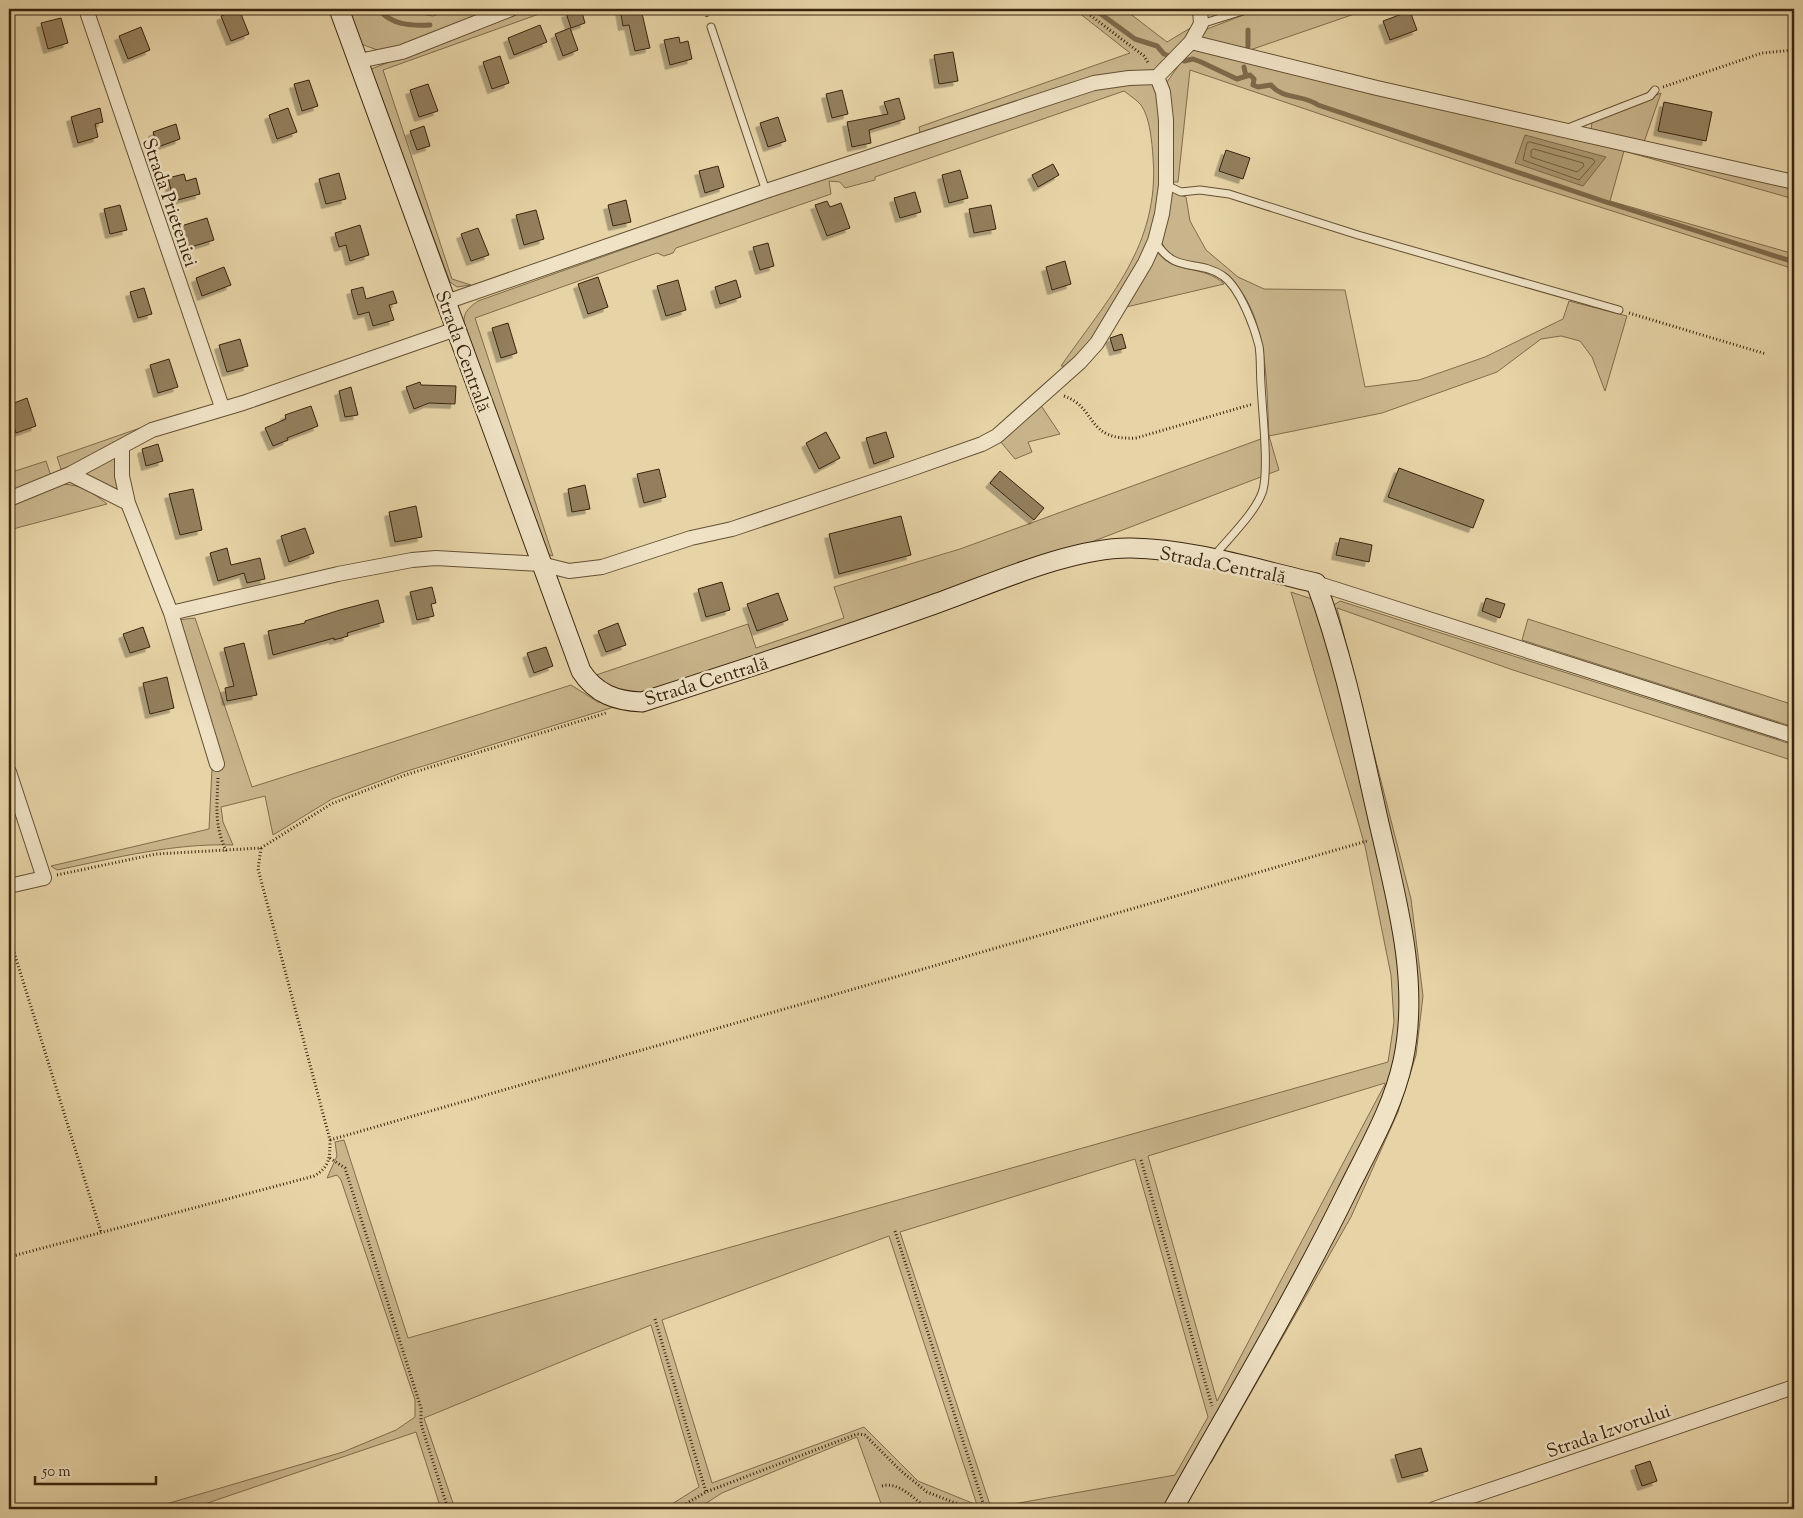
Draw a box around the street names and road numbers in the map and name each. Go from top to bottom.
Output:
street label: Strada Prieteniei [134,135,203,271]
street label: Strada Centrală [427,287,496,417]
street label: Strada Centrală [1157,541,1288,592]
street label: Strada Centrală [642,651,772,714]
street label: Strada Izvorului [1543,1398,1675,1466]

